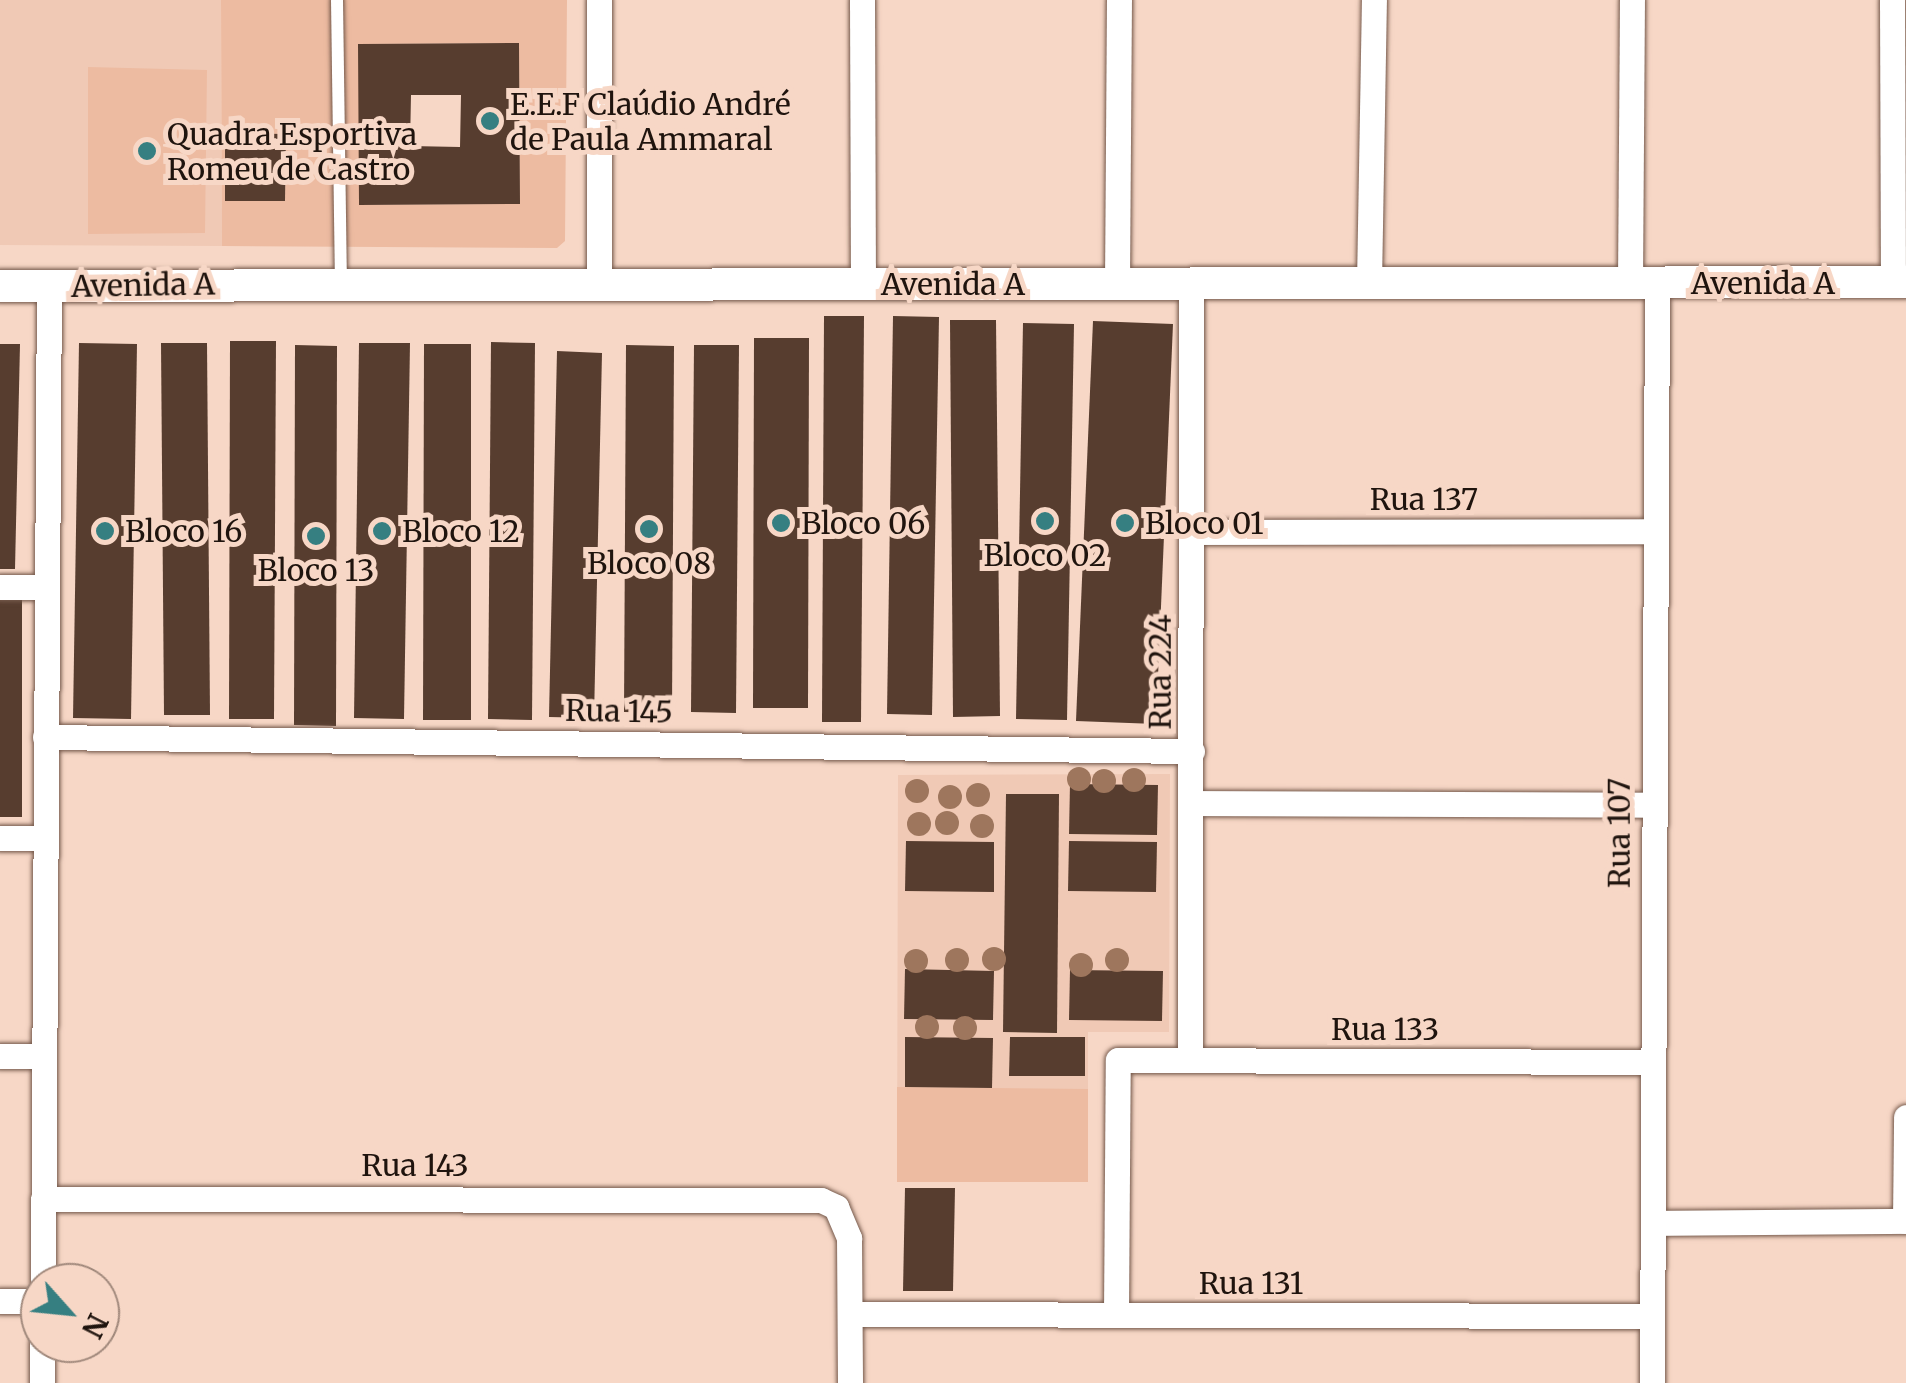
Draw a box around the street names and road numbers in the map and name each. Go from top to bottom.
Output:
street label: Avenida A [1691,265,1835,301]
street label: Avenida A [71,266,215,304]
street label: Avenida A [881,266,1025,302]
street label: Rua 137 [1370,481,1478,517]
street label: Rua 224 [1142,614,1178,730]
street label: Rua 145 [565,692,673,730]
street label: Rua 107 [1601,778,1637,888]
street label: Rua 133 [1331,1011,1439,1047]
street label: Rua 143 [361,1147,469,1183]
street label: Rua 131 [1199,1265,1303,1301]

